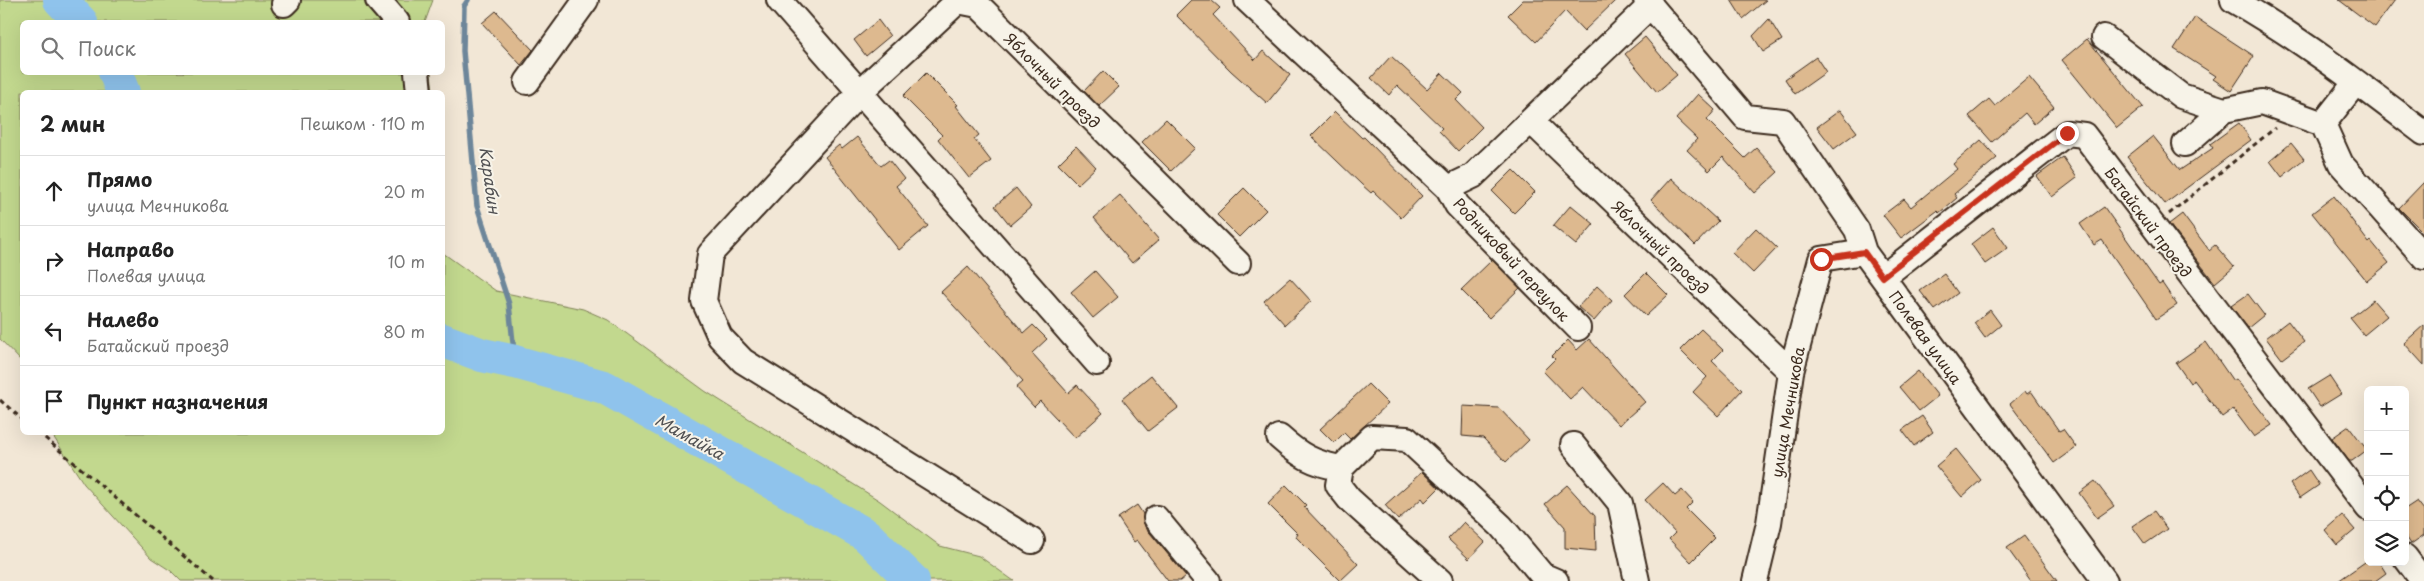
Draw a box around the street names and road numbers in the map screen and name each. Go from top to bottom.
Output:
street label: Яблочный проезд [1000,27,1106,133]
street label: Батайский проезд [2100,162,2198,282]
street label: Родниковый переулок [1448,192,1576,326]
street label: Яблочный проезд [1607,194,1715,300]
street label: Полевая улица [1884,285,1968,389]
street label: улица Мечникова [1764,344,1810,479]

